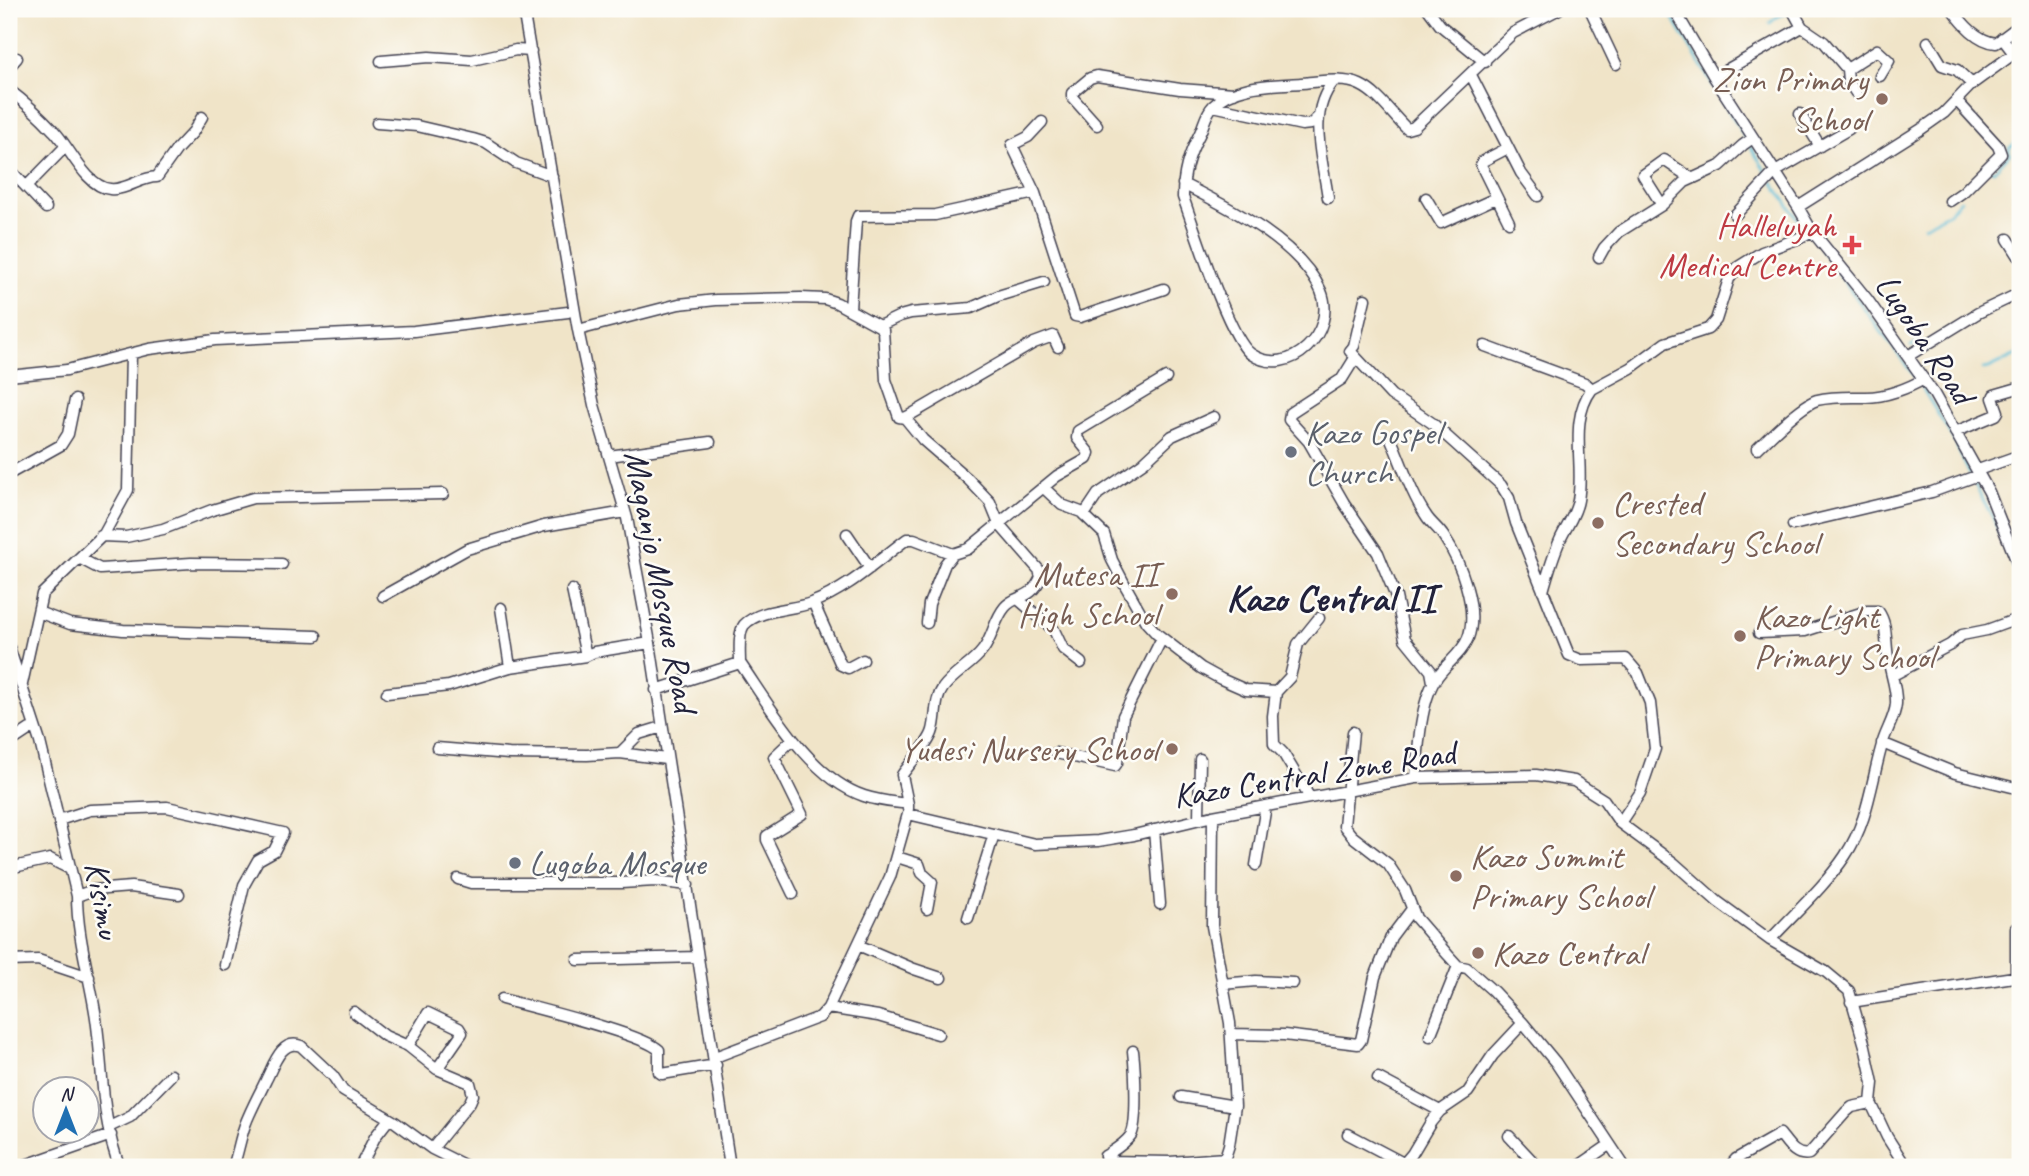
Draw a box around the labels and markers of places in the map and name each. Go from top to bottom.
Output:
place label: Zion Primary School [1712,57,1874,142]
marker: Zion Primary School [1874,91,1890,107]
place label: Halleluyah Medical Centre [1659,203,1839,288]
marker: Halleluyah Medical Centre [1842,235,1862,255]
place label: Kazo Gospel Church [1305,410,1447,495]
marker: Kazo Gospel Church [1283,444,1299,460]
place label: Crested Secondary School [1612,481,1824,566]
marker: Crested Secondary School [1590,515,1606,531]
place label: Mutesa II High School [1018,552,1165,637]
marker: Mutesa II High School [1164,586,1180,602]
place label: Kazo Light Primary School [1754,594,1940,679]
marker: Kazo Light Primary School [1732,628,1748,644]
place label: Yudesi Nursery School [899,727,1164,772]
marker: Yudesi Nursery School [1164,741,1180,757]
place label: Kazo Summit Primary School [1470,834,1656,919]
place label: Lugoba Mosque [529,841,708,886]
marker: Lugoba Mosque [507,855,523,871]
marker: Kazo Summit Primary School [1448,868,1464,884]
place label: Kazo Central [1492,931,1650,976]
marker: Kazo Central [1470,945,1486,961]

